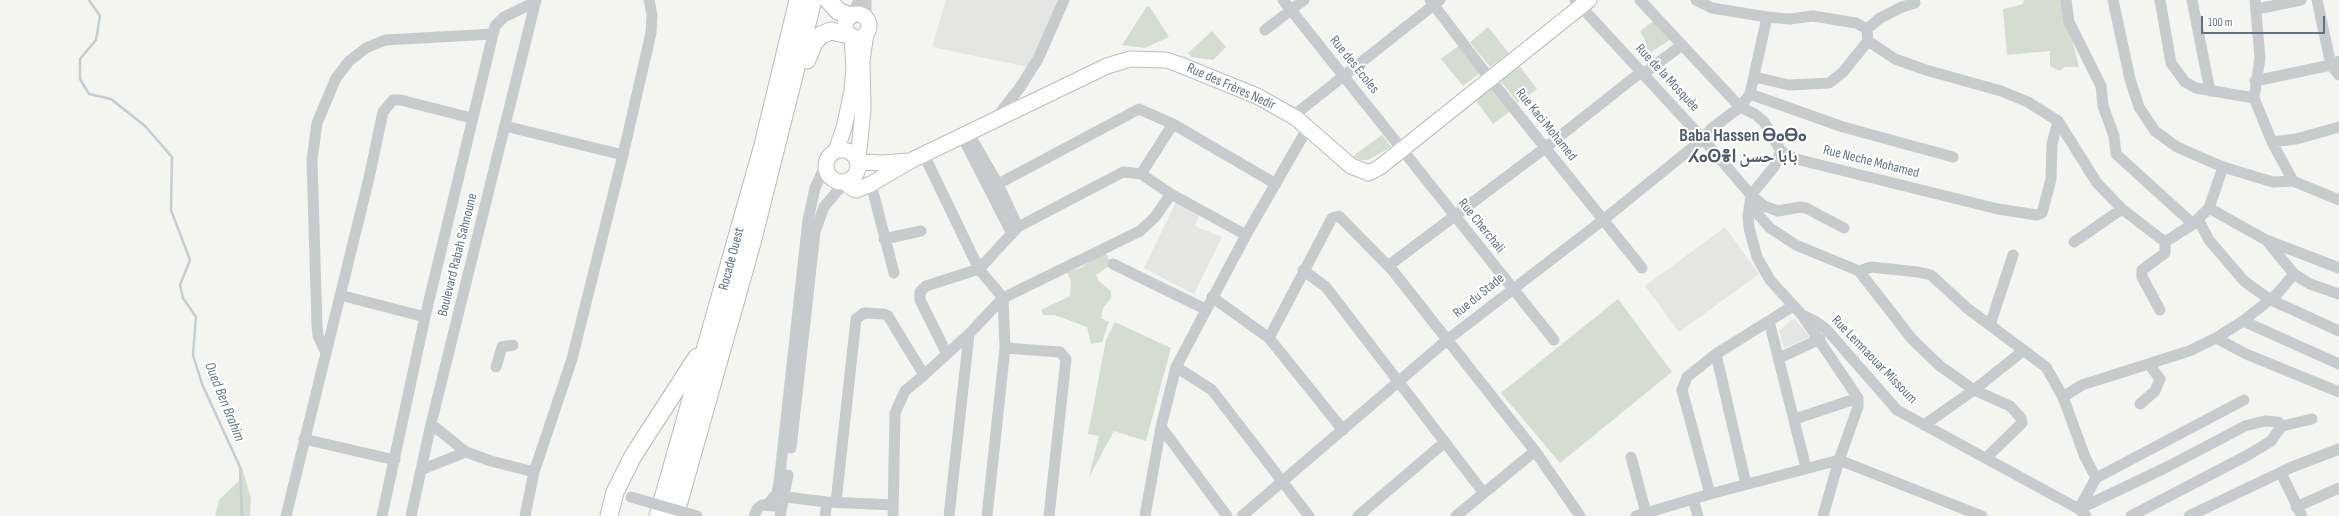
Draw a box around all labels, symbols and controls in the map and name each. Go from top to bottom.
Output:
scale bar [2203,8,2327,34]
text: 100 m [2208,15,2233,30]
street label: Rue des Écoles [1326,33,1382,97]
street label: Rue de la Mosquée [1631,41,1703,115]
street label: Rue des Frères Nedir [1184,60,1278,114]
street label: Rue Kaci Mohamed [1512,85,1580,165]
district label: Baba Hassen ⴱⴰⴱⴰ ⵃⴰⵙⴻⵏ بابا حسن [1679,125,1807,168]
street label: Rue Neche Mohamed [1821,142,1921,182]
street label: Boulevard Rabah Sahnoune [435,192,481,318]
street label: Rue Cherchali [1454,196,1508,256]
street label: Rocade Ouest [716,226,748,292]
street label: Rue du Stade [1450,270,1508,322]
street label: Rue Lemnaouar Missoum [1828,312,1920,408]
water label: Oued Ben Brahim [200,360,248,444]

